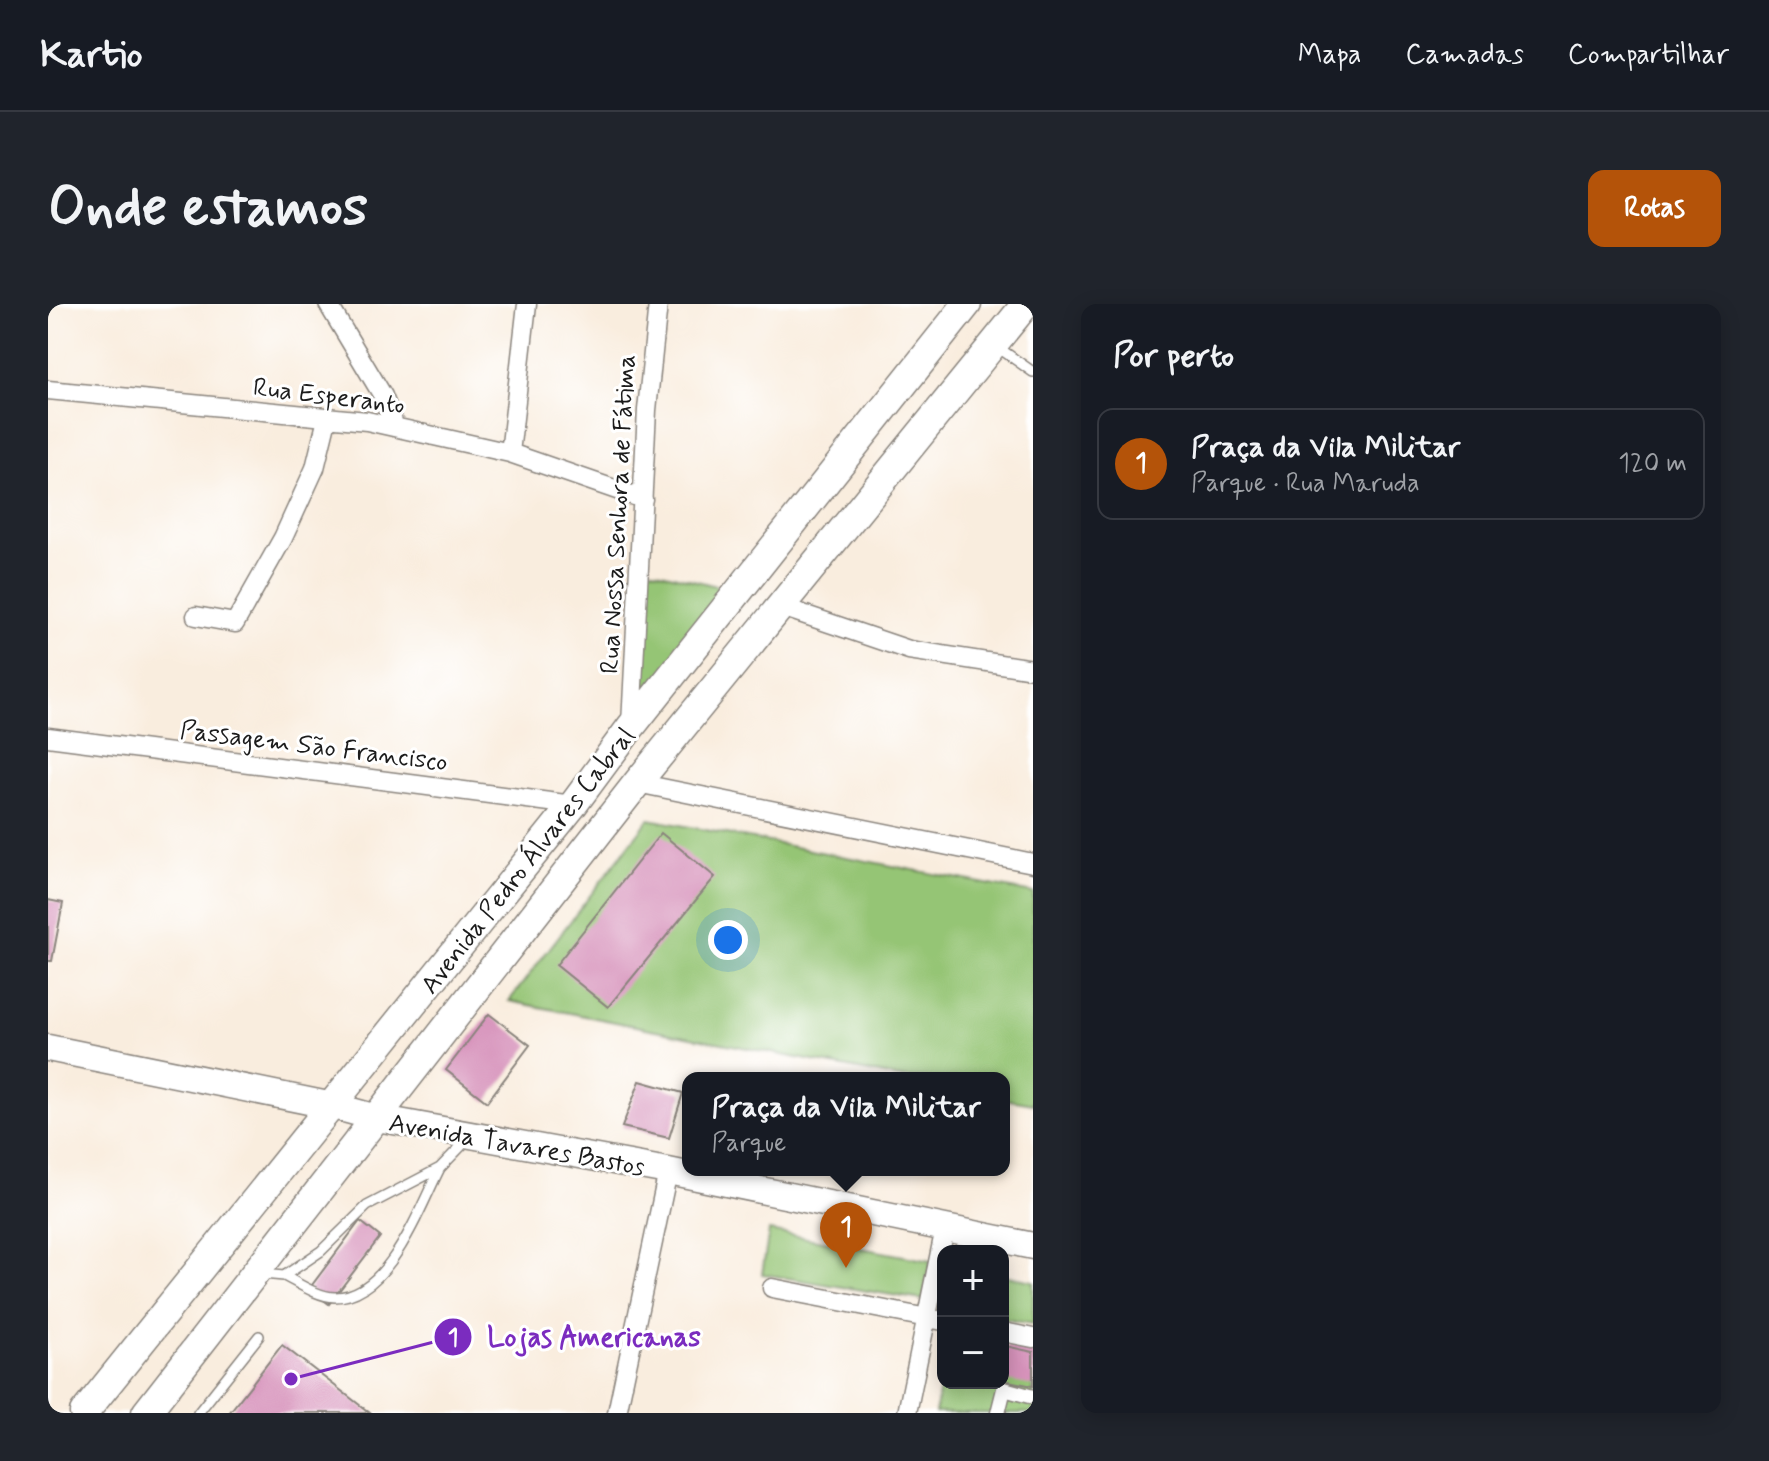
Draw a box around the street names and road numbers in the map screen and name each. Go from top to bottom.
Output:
street label: Rua Nossa Senhora de Fátima [594,354,644,675]
street label: Rua Esperanto [251,371,407,423]
street label: Passagem São Francisco [178,714,450,780]
street label: Avenida Pedro Álvares Cabral [413,720,643,1002]
street label: Avenida Tavares Bastos [386,1107,647,1185]

